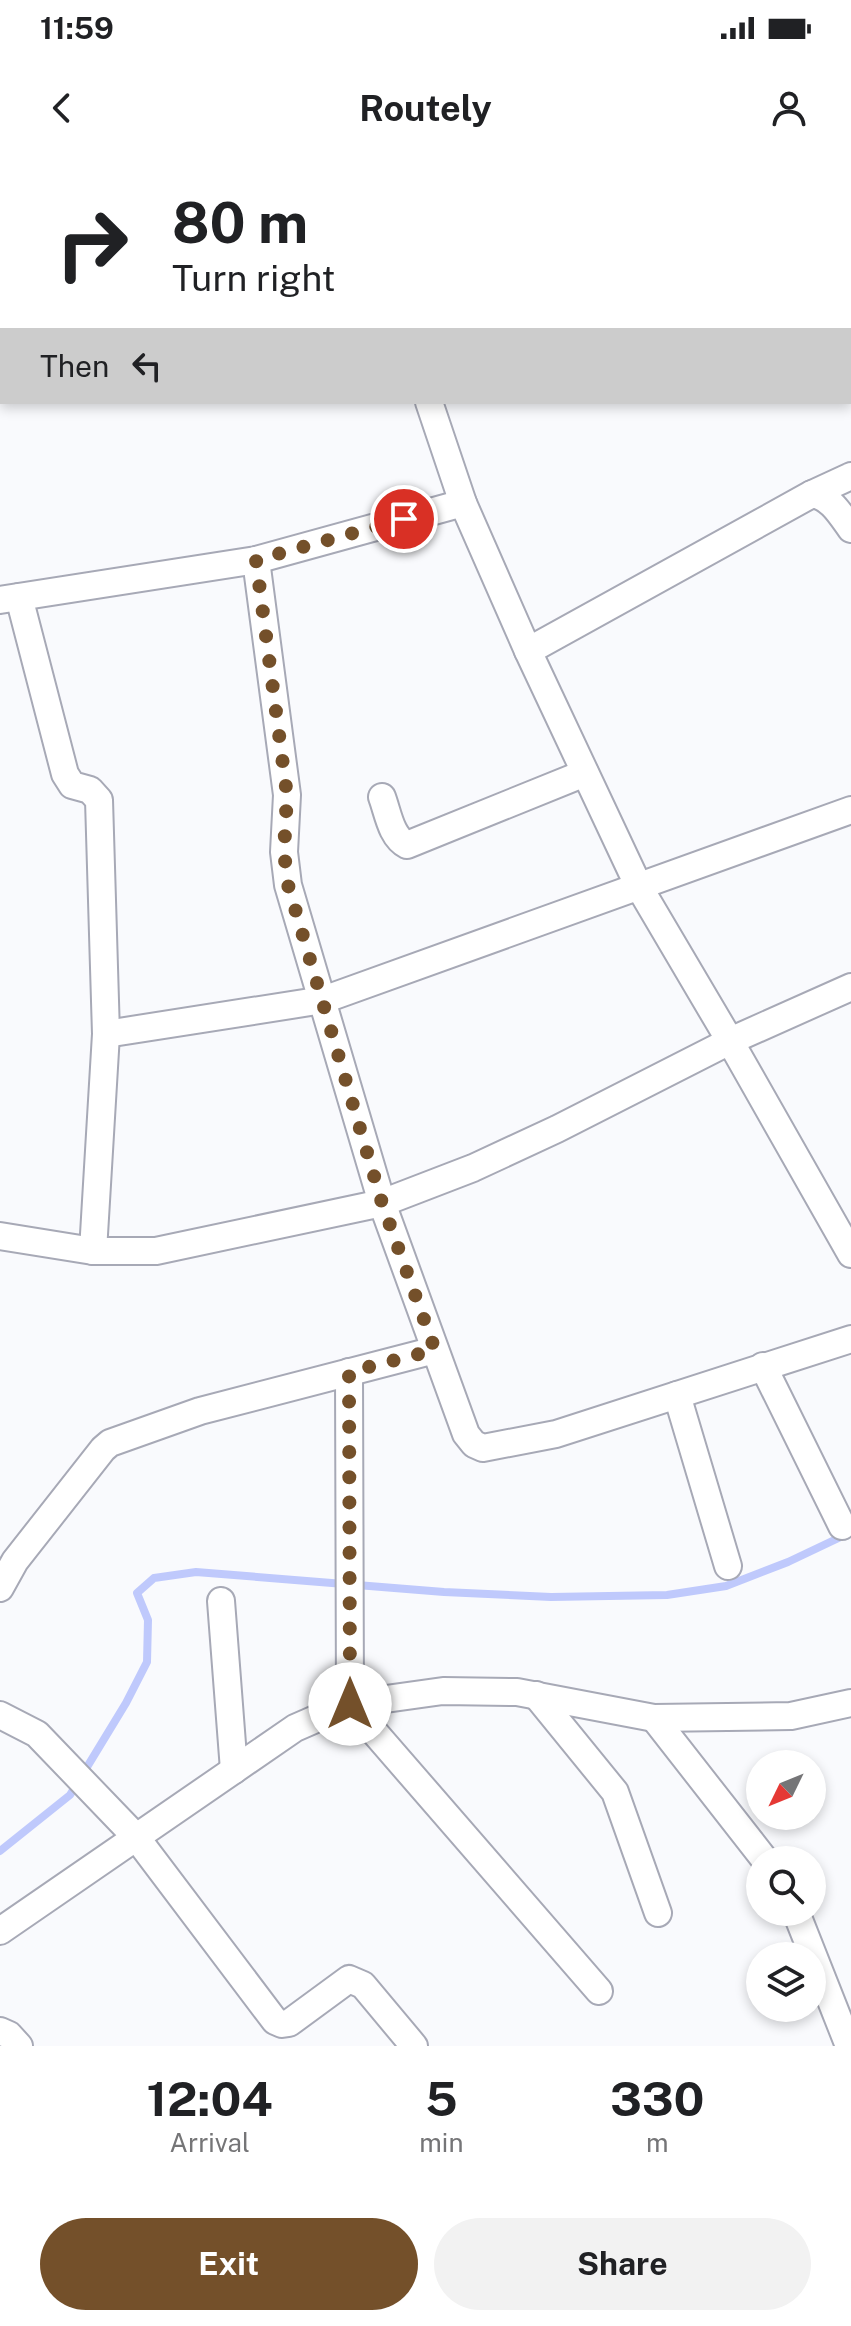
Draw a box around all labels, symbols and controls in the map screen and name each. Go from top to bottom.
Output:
text: 11:59 [40,10,114,46]
icon: back [40,86,84,130]
icon: person [767,86,811,130]
text: Routely [359,87,492,129]
text: 80 m [172,190,308,256]
icon: right [40,192,144,296]
text: Turn right [172,257,335,299]
icon: left [125,344,169,388]
text: Then [40,348,109,384]
pin [370,485,438,553]
icon: arrive [382,497,426,541]
position arrow [308,1662,392,1746]
north arrow [746,1750,826,1830]
map controls [746,1750,826,2022]
button: search [746,1846,826,1926]
button: layers [746,1942,826,2022]
text: 12:04 [147,2070,273,2127]
text: 5 [425,2070,458,2127]
text: 330 [610,2070,704,2127]
text: Arrival [170,2127,250,2158]
text: min [419,2127,463,2158]
text: m [646,2127,668,2158]
button: Exit [40,2218,418,2310]
button: Share [434,2218,811,2310]

